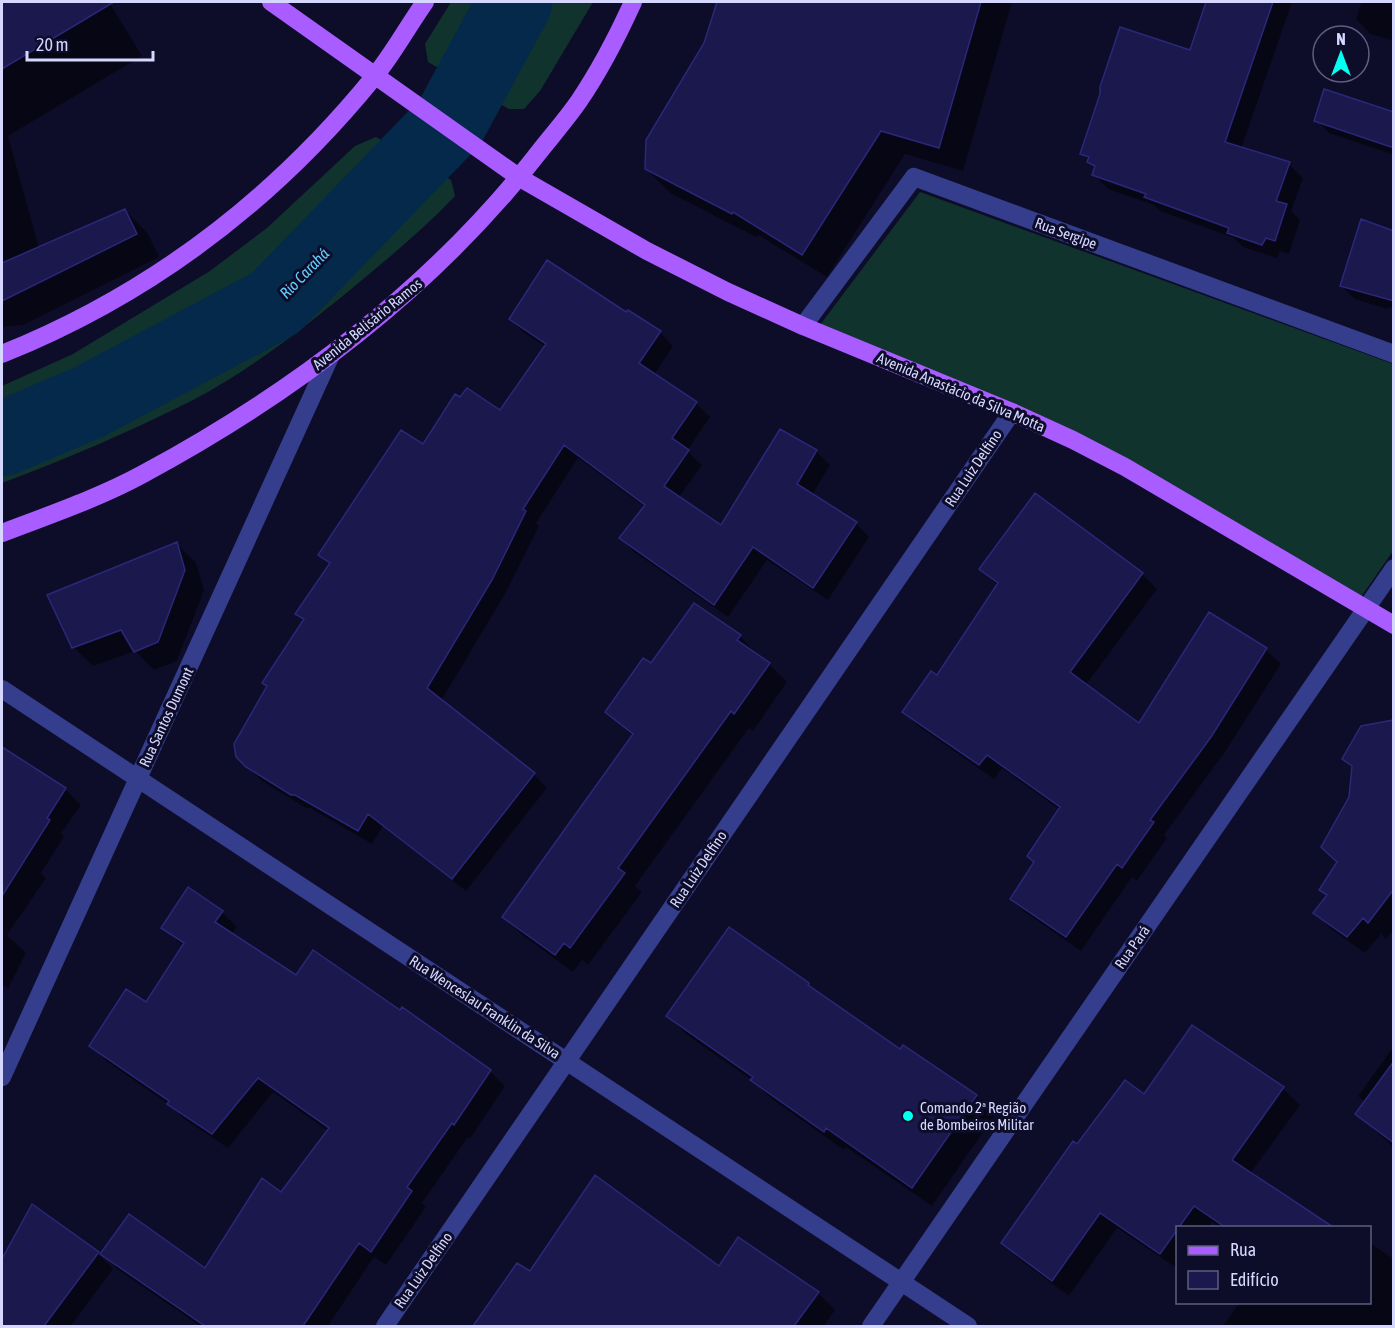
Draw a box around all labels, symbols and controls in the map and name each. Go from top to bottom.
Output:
scale bar [27,24,153,62]
north arrow [1311,24,1371,84]
text: N [1336,30,1346,48]
text: 20 m [36,34,68,55]
street label: Rua Sergipe [1033,214,1099,252]
water label: Rio Carahá [276,244,333,302]
street label: Avenida Belisário Ramos [309,275,425,373]
street label: Avenida Anastácio da Silva Motta [874,349,1048,435]
street label: Rua Luiz Delfino [941,426,1005,510]
street label: Rua Santos Dumont [135,664,197,770]
street label: Rua Luiz Delfino [666,827,730,911]
street label: Rua Pará [1111,922,1153,972]
street label: Rua Wenceslau Franklin da Silva [406,952,564,1062]
place label: Comando 2ª Região de Bombeiros Militar [920,1099,1034,1133]
marker: Comando 2ª Região de Bombeiros Militar [901,1109,915,1123]
legend [1176,1226,1371,1304]
street label: Rua Luiz Delfino [391,1229,455,1311]
text: Rua [1230,1239,1256,1260]
text: Edifício [1230,1269,1279,1290]

